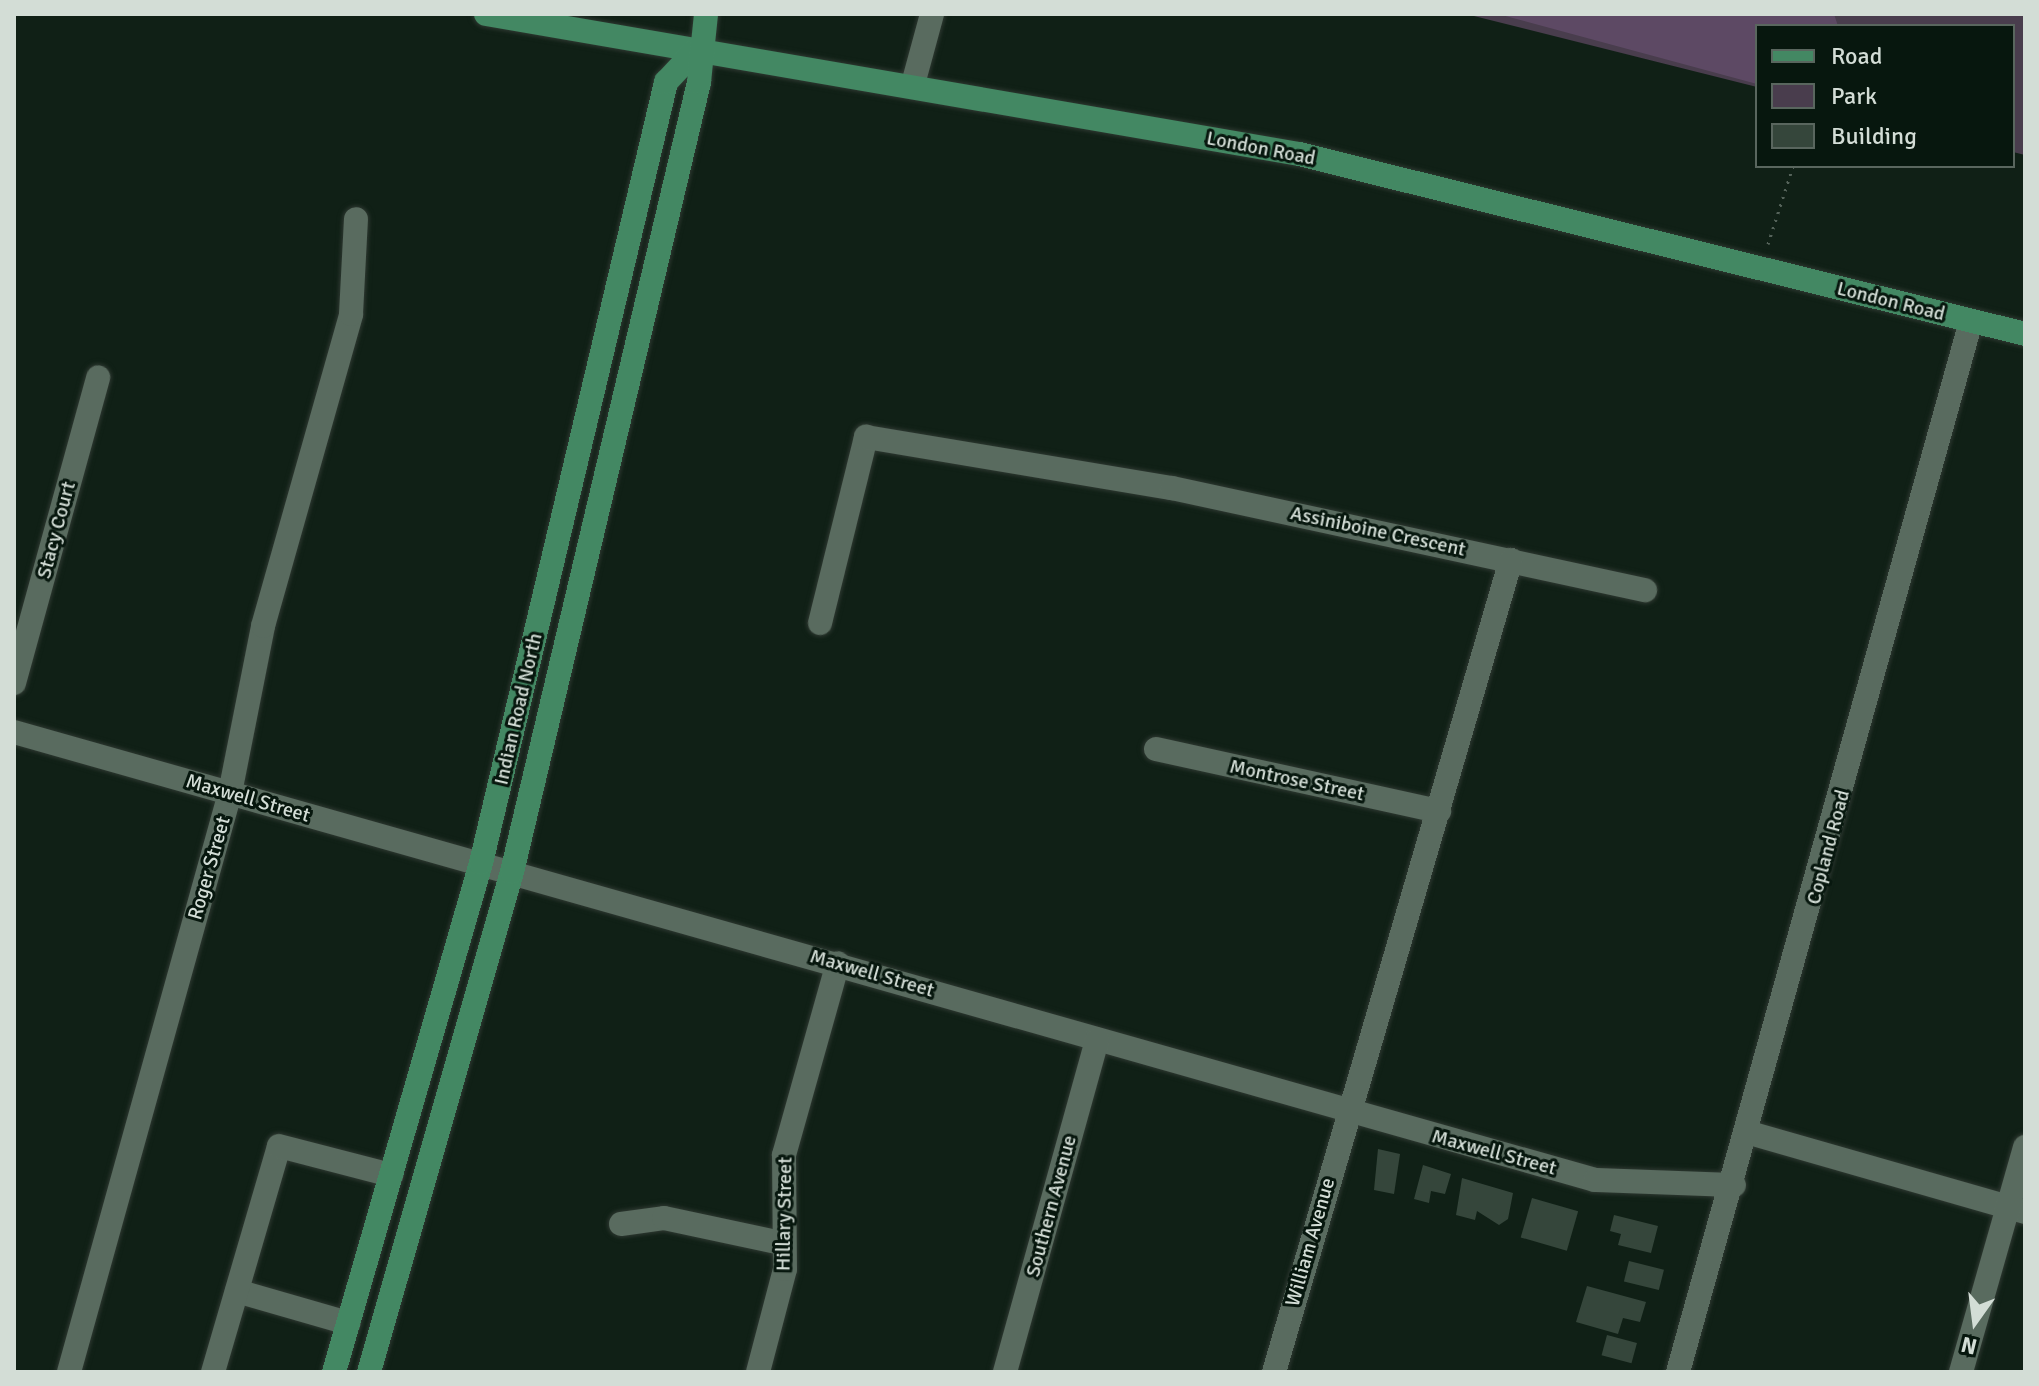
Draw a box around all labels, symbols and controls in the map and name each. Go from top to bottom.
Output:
legend [1755,24,2015,168]
text: Road [1831,41,1882,71]
text: Park [1831,81,1877,111]
text: Building [1831,121,1917,151]
street label: London Road [1205,126,1317,170]
street label: London Road [1835,276,1947,326]
street label: Stacy Court [32,479,80,581]
street label: Assiniboine Crescent [1288,501,1468,561]
street label: Indian Road North [489,631,547,787]
street label: Montrose Street [1227,754,1367,806]
street label: Maxwell Street [183,769,313,827]
street label: Copland Road [1801,787,1855,907]
street label: Roger Street [183,813,235,923]
street label: Maxwell Street [807,944,937,1002]
street label: Maxwell Street [1429,1124,1559,1180]
street label: Southern Avenue [1021,1133,1081,1279]
street label: Hillary Street [771,1157,797,1271]
street label: William Avenue [1280,1175,1340,1309]
north arrow [1935,1282,2015,1362]
text: N [1958,1331,1980,1361]

